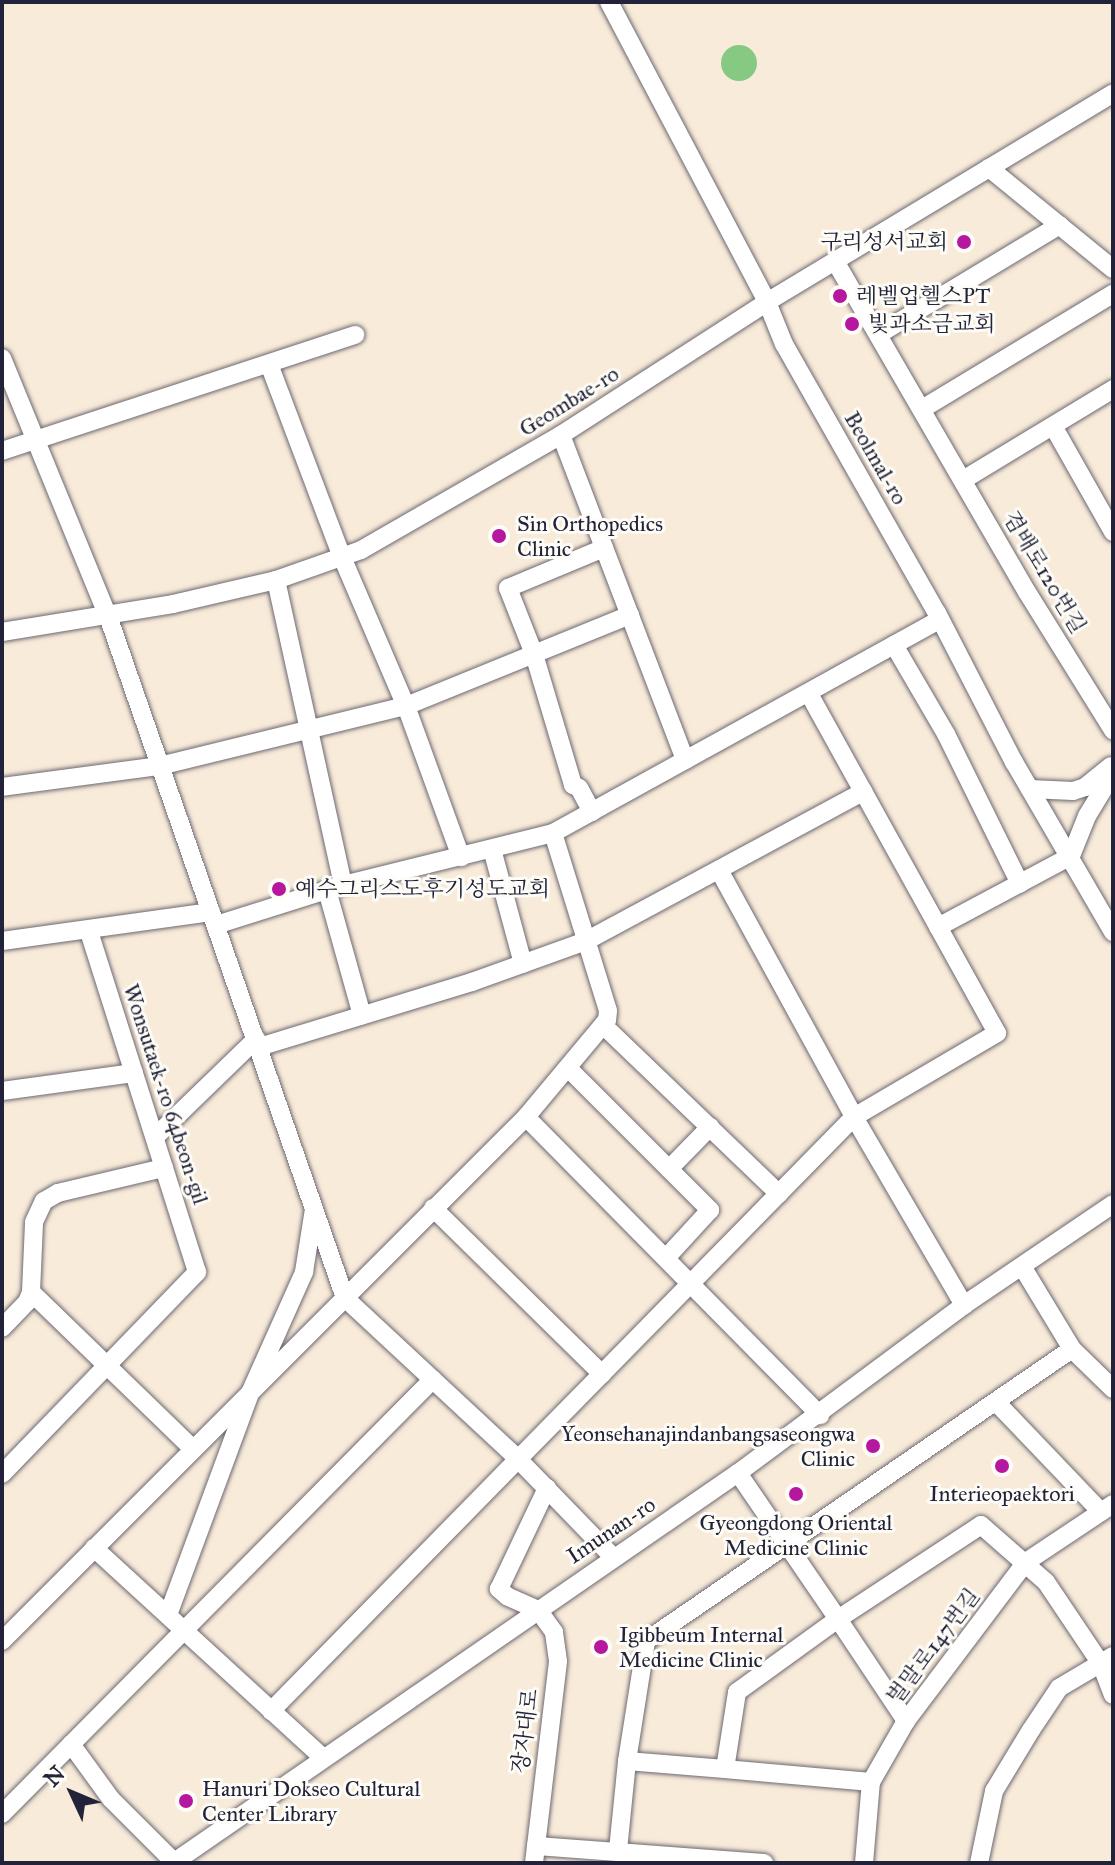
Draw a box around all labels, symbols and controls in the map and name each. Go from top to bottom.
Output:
place label: 구리성서교회 [820,229,948,255]
marker: 구리성서교회 [955,233,973,251]
place label: 레벨업헬스PT [856,283,990,309]
marker: 레벨업헬스PT [831,287,849,305]
place label: 빛과소금교회 [868,311,996,337]
marker: 빛과소금교회 [843,315,861,333]
street label: Geombae-ro [514,360,624,442]
street label: Beolmal-ro [839,407,913,509]
street label: 겸배로120번길 [998,506,1092,638]
place label: Sin Orthopedics Clinic [517,510,663,562]
marker: Sin Orthopedics Clinic [488,525,510,547]
place label: 예수그리스도후기성도교회 [295,876,550,902]
marker: 예수그리스도후기성도교회 [270,880,288,898]
street label: Wonsutaek-ro 64beon-gil [118,980,214,1208]
place label: Yeonsehanajindanbangsaseongwa Clinic [561,1420,855,1472]
marker: Yeonsehanajindanbangsaseongwa Clinic [862,1435,884,1457]
marker: Interieopaektori [991,1455,1013,1477]
place label: Interieopaektori [929,1481,1075,1507]
marker: Gyeongdong Oriental Medicine Clinic [785,1483,807,1505]
street label: Imunan-ro [562,1491,660,1569]
place label: Gyeongdong Oriental Medicine Clinic [700,1509,892,1560]
street label: 벌말로147번길 [881,1583,985,1709]
place label: Igibbeum Internal Medicine Clinic [619,1621,783,1672]
marker: Igibbeum Internal Medicine Clinic [590,1636,612,1658]
street label: 장자대로 [507,1687,543,1775]
north arrow [32,1753,112,1833]
text: N [38,1760,71,1792]
place label: Hanuri Dokseo Cultural Center Library [202,1775,420,1826]
marker: Hanuri Dokseo Cultural Center Library [177,1792,195,1810]

